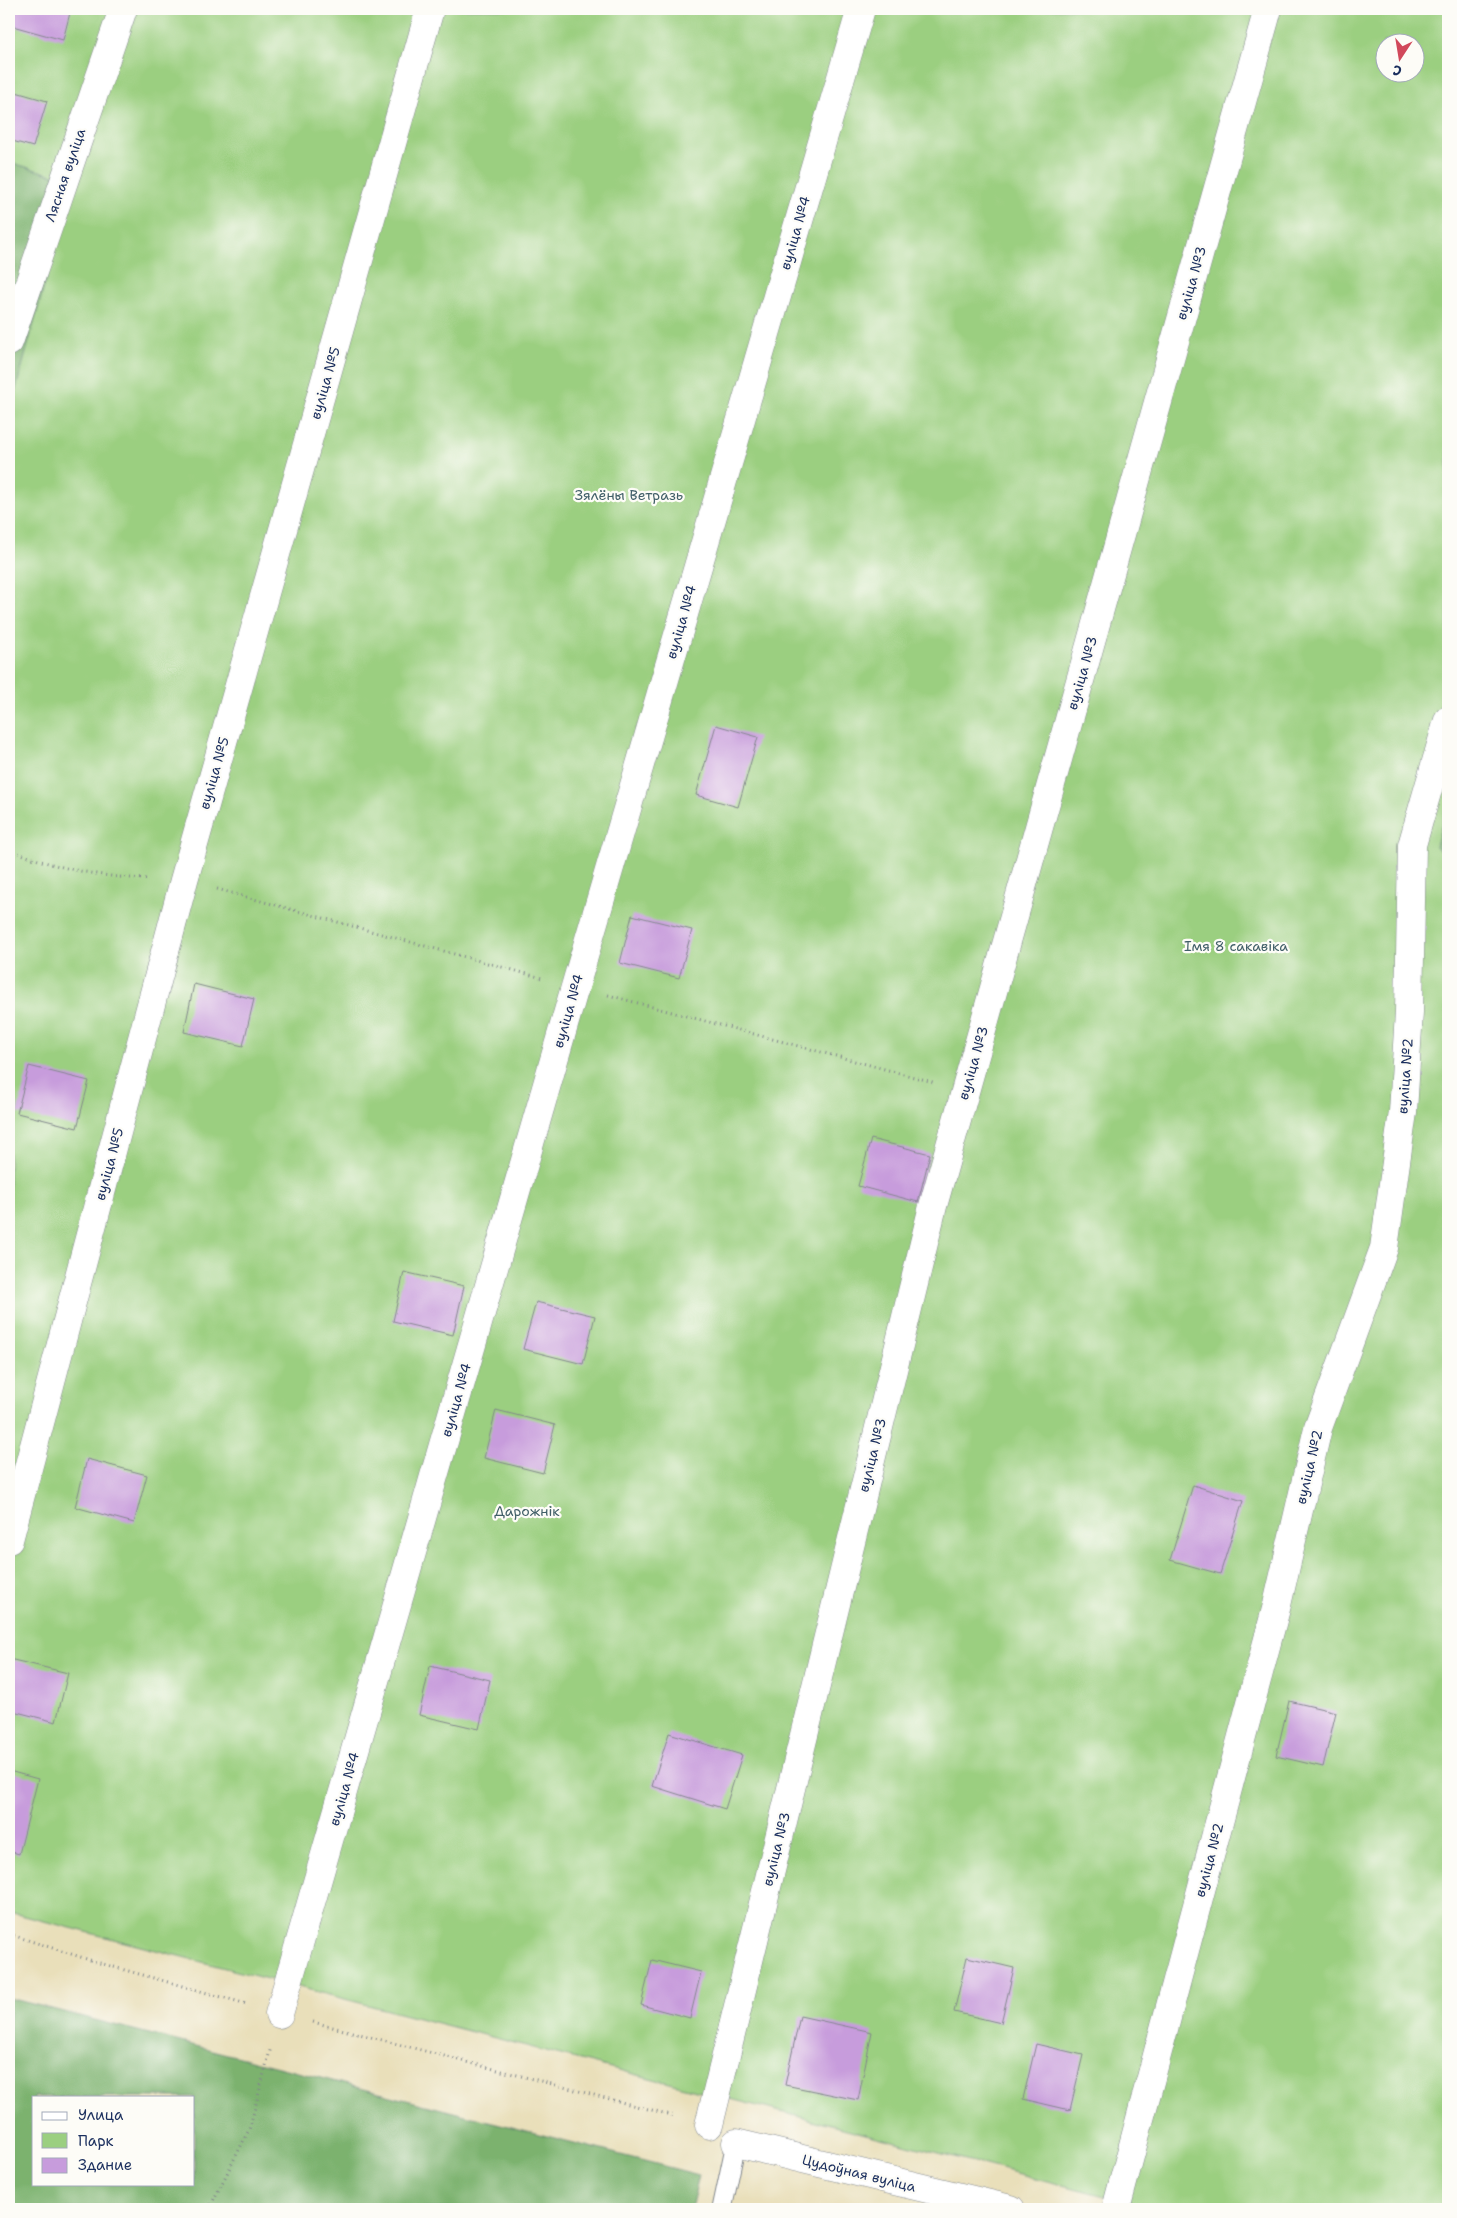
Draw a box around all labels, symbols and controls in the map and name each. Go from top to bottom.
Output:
north arrow [1374,32,1424,82]
text: С [1391,61,1403,80]
street label: Лясная вуліца [41,126,89,224]
street label: вуліца №4 [776,194,814,272]
street label: вуліца №3 [1172,244,1210,322]
street label: вуліца №5 [306,345,344,421]
park label: Зялёны Ветразь [575,486,683,504]
street label: вуліца №4 [662,583,700,661]
street label: вуліца №3 [1063,634,1101,712]
street label: вуліца №5 [195,735,233,811]
park label: Імя 8 сакавіка [1184,937,1288,955]
street label: вуліца №4 [549,972,587,1050]
street label: вуліца №3 [954,1024,992,1102]
street label: вуліца №2 [1393,1038,1417,1114]
street label: вуліца №5 [91,1126,127,1202]
street label: вуліца №4 [437,1361,475,1439]
street label: вуліца №3 [854,1416,890,1494]
street label: вуліца №2 [1292,1428,1326,1506]
park label: Дарожнік [494,1502,560,1520]
street label: вуліца №4 [325,1750,363,1828]
street label: вуліца №3 [758,1810,794,1888]
street label: вуліца №2 [1190,1821,1228,1899]
legend [32,2096,195,2186]
text: Улица [78,2105,124,2125]
text: Парк [78,2131,114,2151]
street label: Цудоўная вуліца [800,2150,918,2196]
text: Здание [78,2155,132,2175]

